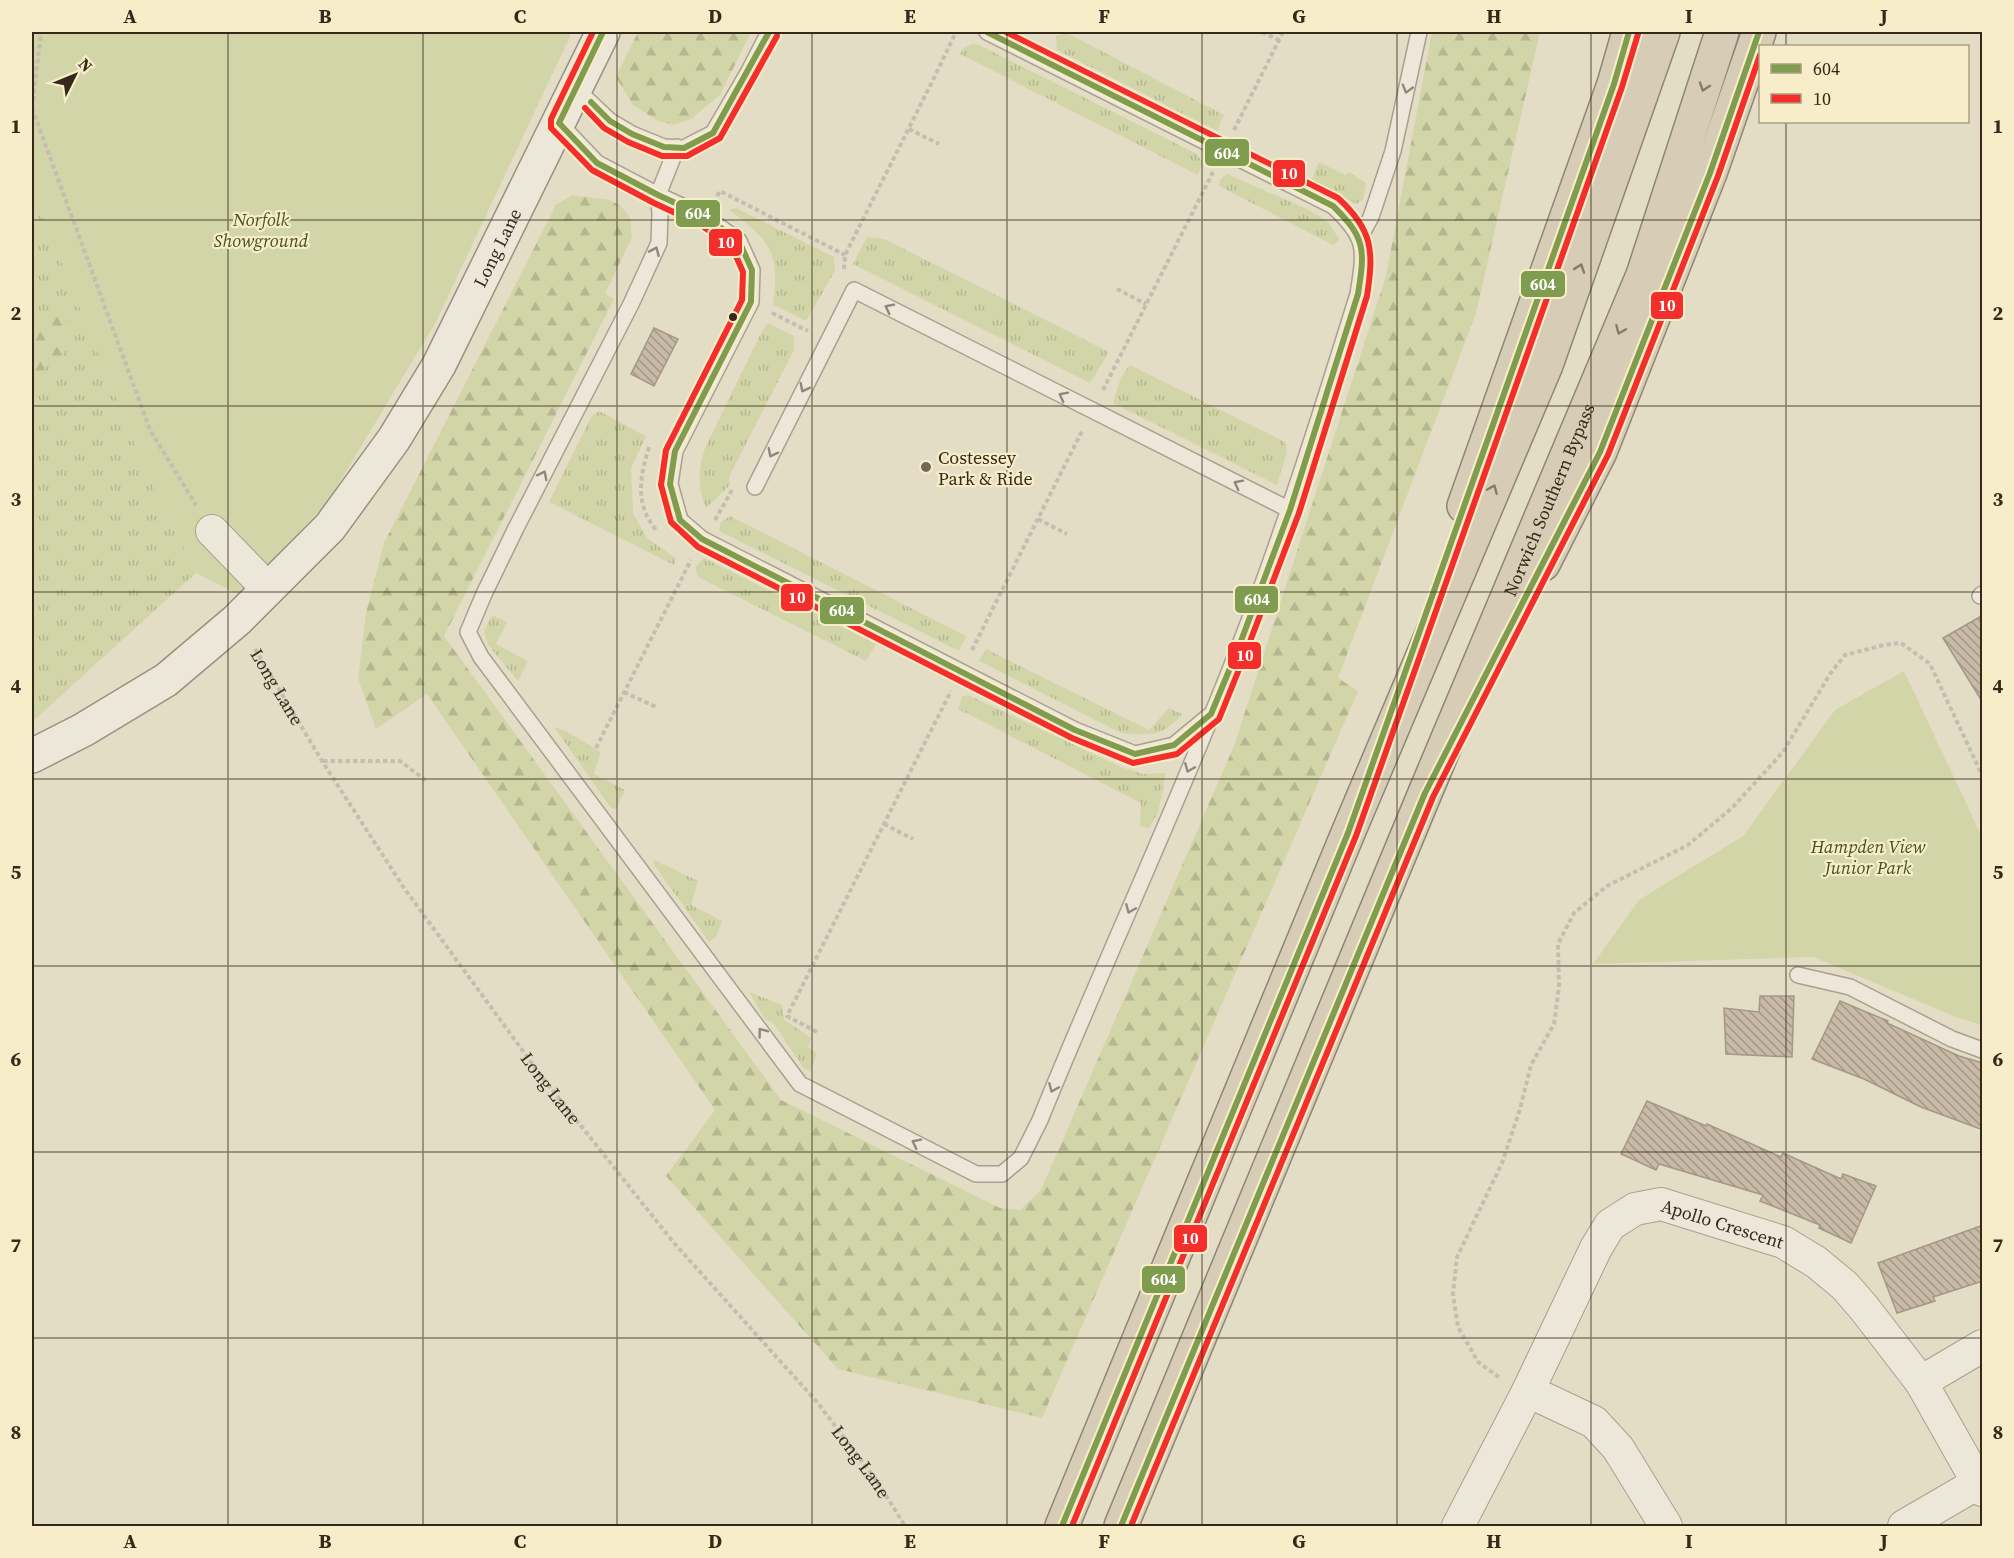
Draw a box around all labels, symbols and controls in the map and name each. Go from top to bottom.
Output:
text: A [123,2,137,30]
text: B [318,2,332,30]
text: C [514,2,526,30]
text: D [708,2,722,30]
text: E [904,2,916,30]
text: F [1098,2,1110,30]
text: G [1292,2,1306,30]
text: H [1486,2,1502,30]
text: I [1685,2,1693,30]
text: J [1878,2,1888,30]
north arrow [45,45,105,105]
legend [1759,45,1969,123]
text: N [74,53,98,77]
text: 604 [1813,56,1840,81]
one-way arrow [1699,81,1711,92]
one-way arrow [1402,83,1414,94]
text: 10 [1813,86,1831,111]
text: 1 [11,112,21,140]
text: 1 [1993,112,2003,140]
line badge: 604 [1204,138,1250,167]
text: 604 [1214,142,1240,164]
line badge: 10 [1272,159,1306,188]
text: 10 [1280,162,1298,184]
line badge: 604 [675,199,721,228]
text: 604 [685,202,711,224]
street label: Long Lane [467,204,527,291]
park label: Norfolk Showground [214,207,309,253]
line badge: 10 [708,228,743,257]
text: 10 [717,231,735,253]
one-way arrow [648,247,660,258]
one-way arrow [1572,263,1585,274]
line badge: 604 [1520,270,1566,298]
text: 604 [1530,273,1556,295]
line badge: 10 [1650,291,1684,320]
text: 10 [1658,294,1676,316]
text: 2 [11,299,22,327]
text: 2 [1993,299,2004,327]
one-way arrow [885,304,896,315]
unlabelled marker [727,311,739,323]
one-way arrow [1615,323,1627,334]
one-way arrow [800,382,811,393]
one-way arrow [1059,391,1070,403]
street label: Norwich Southern Bypass [1497,399,1600,600]
place label: Costessey Park & Ride [938,445,1033,491]
one-way arrow [767,446,779,457]
marker: Costessey Park & Ride [919,460,933,474]
one-way arrow [536,471,547,482]
one-way arrow [1233,479,1244,491]
one-way arrow [1486,484,1498,495]
text: 3 [11,485,22,513]
text: 3 [1993,485,2004,513]
line badge: 10 [780,583,814,612]
line badge: 604 [1234,585,1279,614]
text: 10 [788,586,806,608]
text: 604 [1244,588,1270,610]
line badge: 604 [819,596,865,625]
text: 604 [829,599,855,621]
line badge: 10 [1227,641,1262,670]
street label: Long Lane [245,644,310,730]
text: 10 [1236,644,1254,666]
text: 4 [11,672,22,700]
text: 4 [1993,672,2004,700]
one-way arrow [1184,762,1196,773]
park label: Hampden View Junior Park [1810,834,1926,880]
text: 5 [11,858,22,886]
text: 5 [1993,858,2004,886]
one-way arrow [1125,902,1137,913]
one-way arrow [758,1028,769,1039]
text: 6 [11,1045,22,1073]
text: 6 [1993,1045,2004,1073]
street label: Long Lane [515,1047,587,1129]
one-way arrow [1048,1081,1060,1092]
one-way arrow [912,1139,923,1151]
street label: Apollo Crescent [1658,1192,1787,1254]
line badge: 10 [1173,1224,1208,1253]
text: 10 [1181,1227,1199,1249]
text: 7 [11,1231,22,1259]
text: 7 [1993,1231,2004,1259]
line badge: 604 [1141,1265,1186,1294]
text: 604 [1151,1268,1177,1290]
text: 8 [11,1418,21,1446]
text: 8 [1993,1418,2003,1446]
street label: Long Lane [826,1420,897,1503]
text: A [123,1527,137,1555]
text: B [318,1527,332,1555]
text: C [514,1527,526,1555]
text: D [708,1527,722,1555]
text: E [904,1527,916,1555]
text: F [1098,1527,1110,1555]
text: G [1292,1527,1306,1555]
text: H [1486,1527,1502,1555]
text: I [1685,1527,1693,1555]
text: J [1878,1527,1888,1555]

